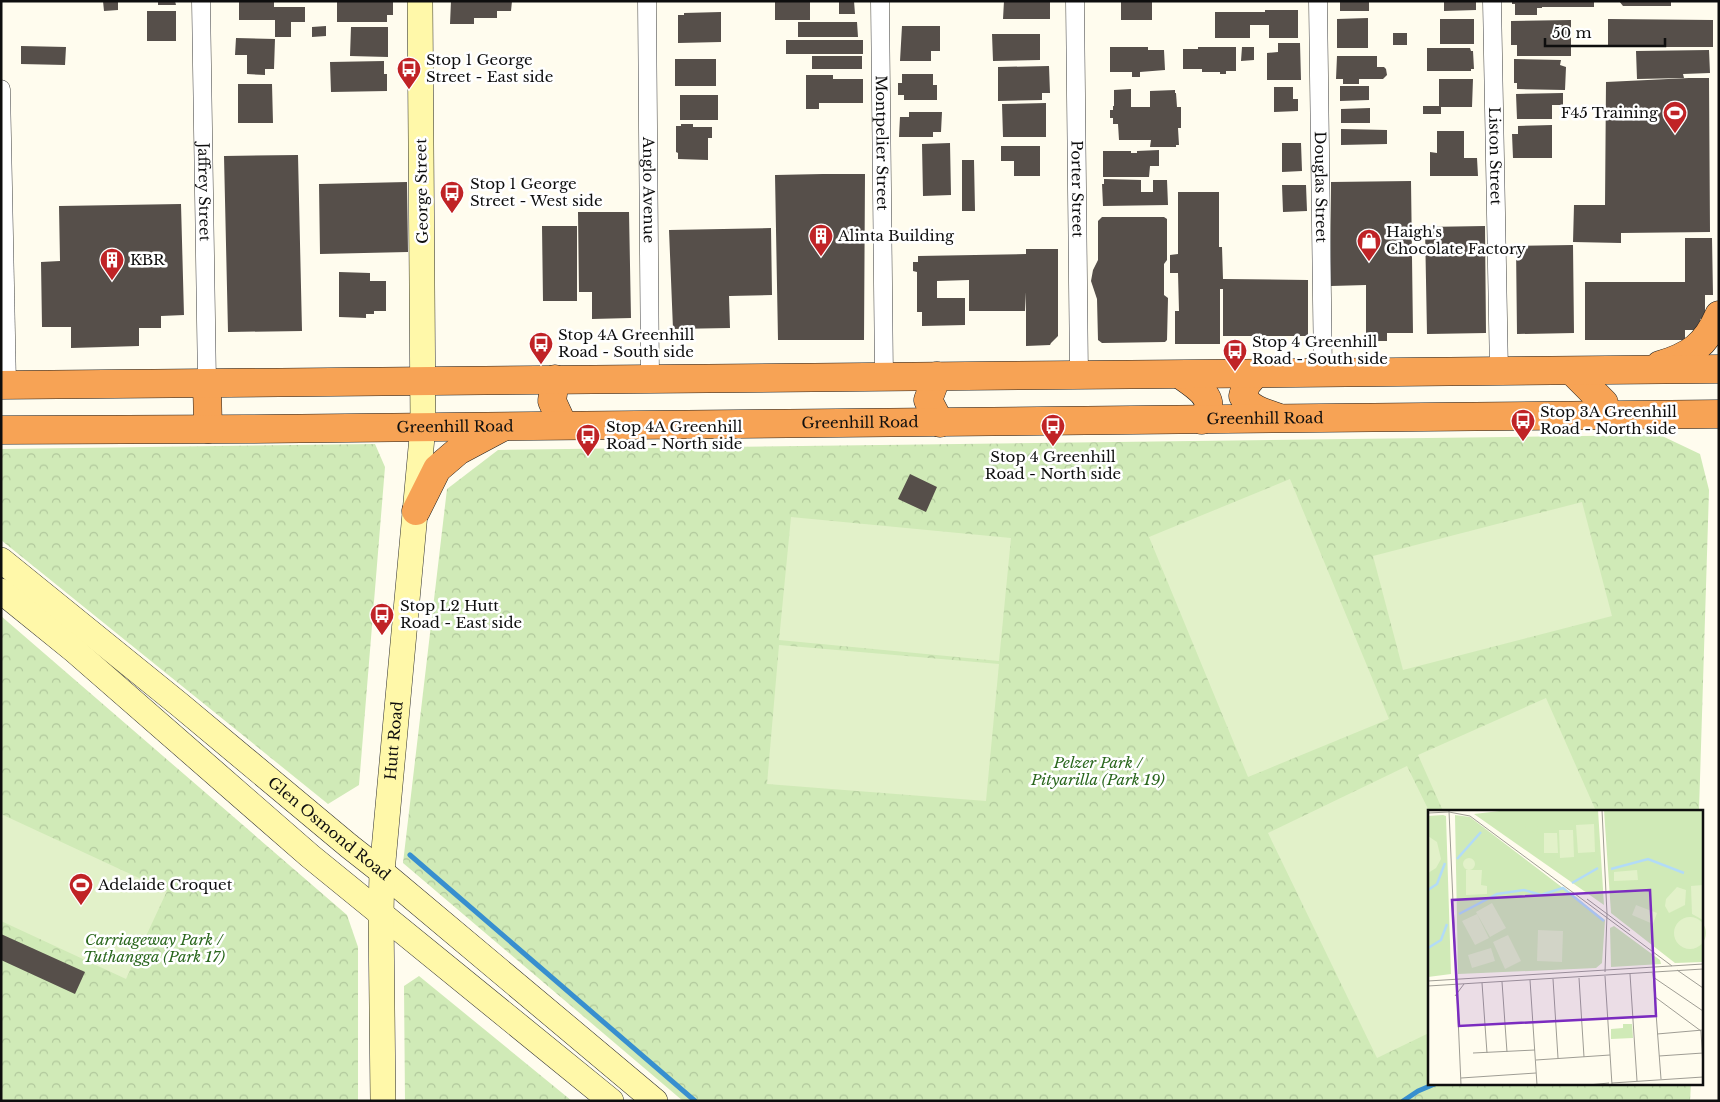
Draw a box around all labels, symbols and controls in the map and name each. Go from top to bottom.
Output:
scale bar [1545,15,1665,47]
text: 50 m [1552,23,1592,42]
place label: Stop 1 George Street - East side [426,50,553,86]
bus stop icon: Stop 1 George Street - East side [396,56,422,90]
street label: Montpelier Street [872,75,892,211]
sports icon: F45 Training [1662,100,1688,134]
place label: F45 Training [1561,103,1659,122]
street label: Liston Street [1485,107,1506,206]
street label: Douglas Street [1311,131,1331,243]
street label: Anglo Avenue [639,136,659,243]
street label: George Street [411,138,432,244]
street label: Jaffrey Street [194,140,215,242]
street label: Porter Street [1067,140,1088,238]
place label: Stop 1 George Street - West side [470,174,603,210]
bus stop icon: Stop 1 George Street - West side [439,180,465,214]
place label: Haigh's Chocolate Factory [1386,222,1526,258]
building icon: Alinta Building [808,223,834,257]
place label: Alinta Building [837,226,955,245]
shop icon: Haigh's Chocolate Factory [1356,228,1382,262]
building icon: KBR [99,247,125,281]
place label: KBR [130,250,166,269]
place label: Stop 4A Greenhill Road - South side [558,325,694,361]
bus stop icon: Stop 4A Greenhill Road - South side [528,331,554,365]
place label: Stop 4 Greenhill Road - South side [1252,332,1388,368]
bus stop icon: Stop 4 Greenhill Road - South side [1222,338,1248,372]
place label: Stop 3A Greenhill Road - North side [1540,402,1677,438]
street label: Greenhill Road [1206,408,1324,428]
bus stop icon: Stop 3A Greenhill Road - North side [1510,408,1536,442]
street label: Greenhill Road [801,412,919,432]
bus stop icon: Stop 4 Greenhill Road - North side [1040,413,1066,447]
street label: Greenhill Road [396,416,514,436]
place label: Stop 4A Greenhill Road - North side [606,417,742,453]
bus stop icon: Stop 4A Greenhill Road - North side [575,423,601,457]
place label: Stop 4 Greenhill Road - North side [985,447,1121,483]
place label: Stop L2 Hutt Road - East side [400,596,522,632]
bus stop icon: Stop L2 Hutt Road - East side [369,602,395,636]
street label: Hutt Road [380,700,407,781]
park label: Pelzer Park / Pityarilla (Park 19) [1030,753,1165,789]
street label: Glen Osmond Road [264,772,395,884]
inset map [1428,810,1702,1084]
sports icon: Adelaide Croquet [68,872,94,906]
place label: Adelaide Croquet [97,875,233,894]
park label: Carriageway Park / Tuthangga (Park 17) [83,930,225,966]

